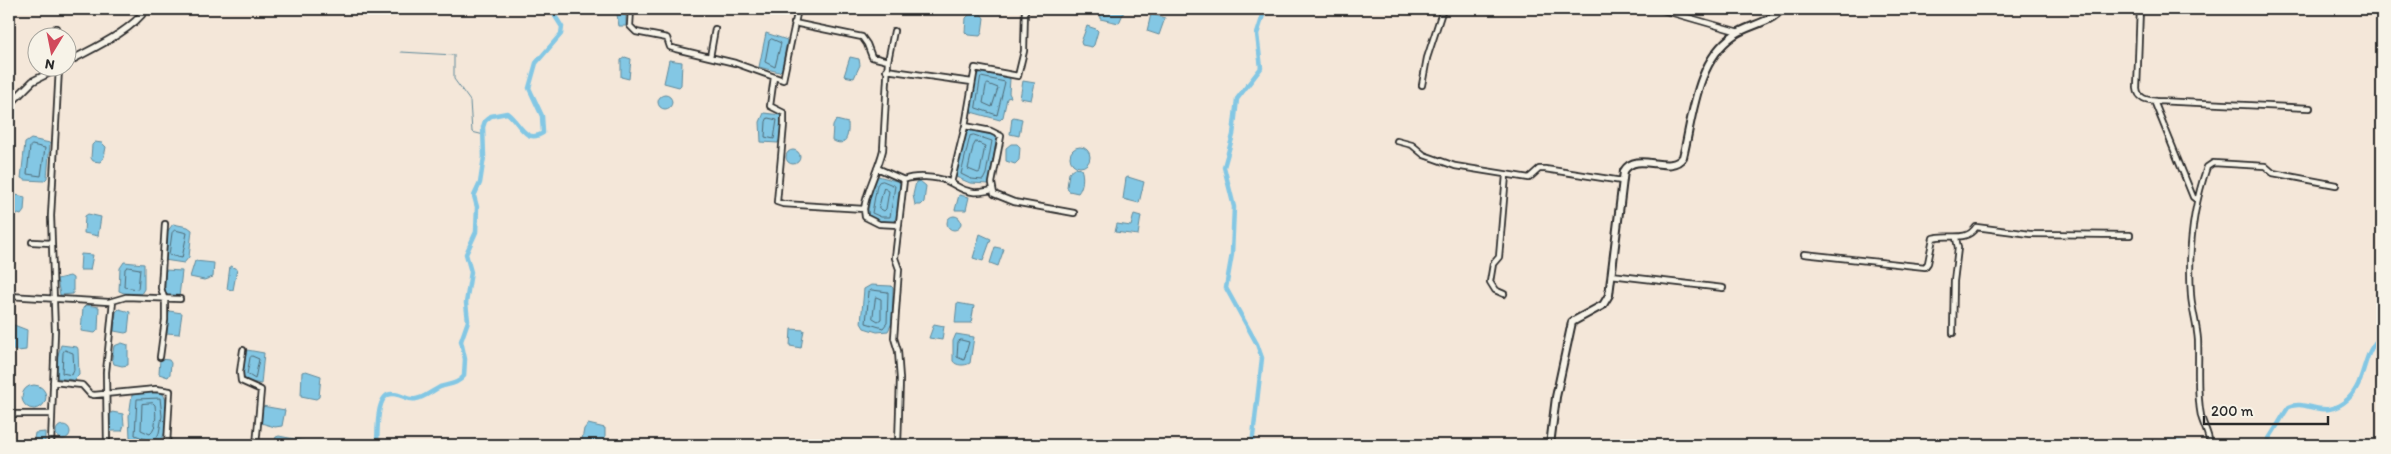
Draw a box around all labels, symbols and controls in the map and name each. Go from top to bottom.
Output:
north arrow [28,28,78,78]
text: N [44,55,56,74]
scale bar [2204,394,2327,426]
text: 200 m [2211,402,2254,420]

